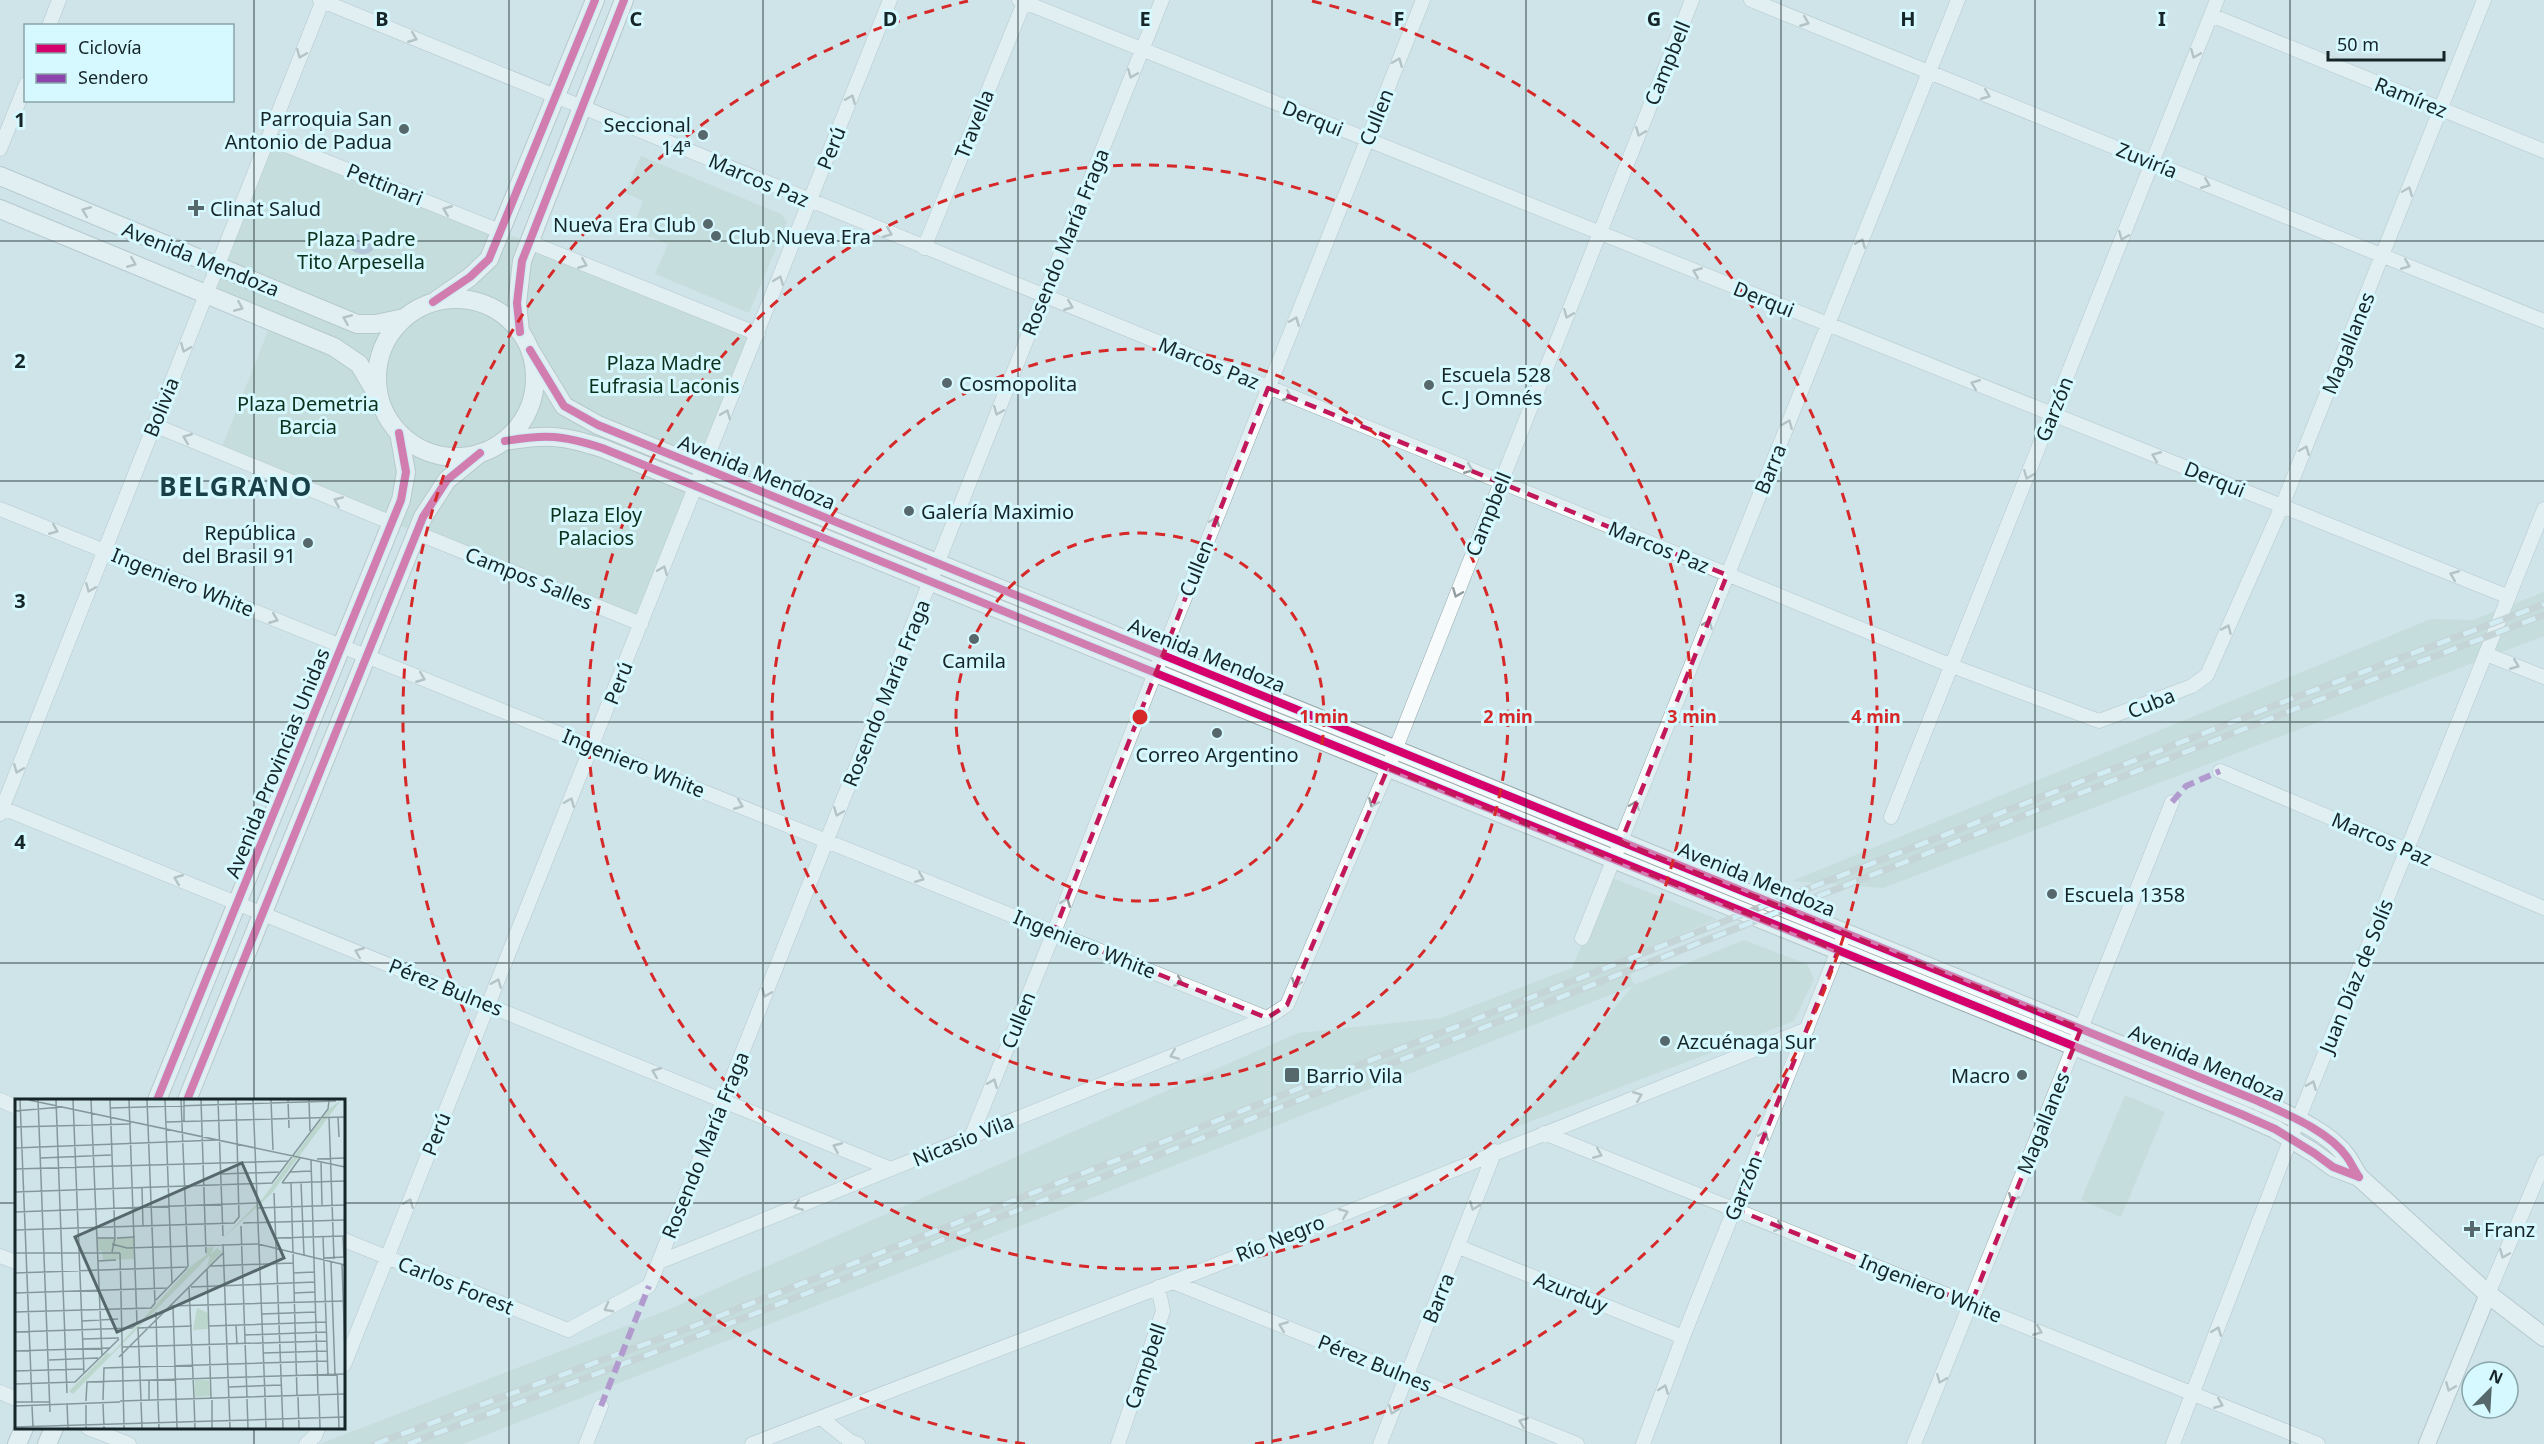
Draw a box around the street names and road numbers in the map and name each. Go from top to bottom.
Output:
street label: Campbell [1638,17,1696,109]
street label: Ramírez [2371,70,2451,124]
street label: Travella [948,85,1000,163]
street label: Cullen [1352,85,1400,149]
street label: Derqui [1278,94,1348,142]
street label: Perú [810,123,852,173]
street label: Zuviría [2112,136,2182,184]
street label: Rosendo María Fraga [1015,144,1115,340]
street label: Marcos Paz [705,147,813,213]
street label: Pettinari [343,157,427,211]
street label: Avenida Mendoza [118,215,284,303]
street label: Derqui [1729,275,1799,323]
street label: Magallanes [2315,288,2381,398]
street label: Marcos Paz [1155,331,1263,395]
street label: Garzón [2029,372,2079,446]
street label: Bolivia [137,373,185,441]
street label: Avenida Mendoza [674,428,840,516]
street label: Barra [1748,440,1792,498]
street label: Derqui [2180,455,2250,503]
street label: Campbell [1459,468,1517,560]
street label: Marcos Paz [1605,515,1713,579]
street label: Cullen [1172,536,1220,600]
street label: Campos Salles [461,540,597,616]
street label: Ingeniero White [108,541,258,623]
street label: Rosendo María Fraga [836,595,936,791]
street label: Avenida Mendoza [1124,611,1290,699]
street label: Avenida Provincias Unidas [218,644,336,882]
street label: Perú [597,658,639,708]
street label: Cuba [2123,681,2179,725]
street label: Ingeniero White [559,722,709,804]
street label: Marcos Paz [2328,806,2436,872]
street label: Avenida Mendoza [1674,835,1840,923]
street label: Juan Díaz de Solís [2312,895,2399,1059]
street label: Ingeniero White [1010,903,1160,985]
street label: Pérez Bulnes [385,952,507,1022]
street label: Cullen [994,988,1042,1052]
street label: Avenida Mendoza [2125,1018,2289,1108]
street label: Rosendo María Fraga [655,1047,755,1243]
street label: Magallanes [2010,1068,2076,1178]
street label: Nicasio Vila [908,1107,1018,1173]
street label: Perú [415,1109,457,1159]
street label: Garzón [1718,1151,1768,1225]
street label: Río Negro [1232,1208,1328,1268]
street label: Ingeniero White [1856,1247,2006,1329]
street label: Carlos Forest [394,1250,518,1320]
street label: Azurduy [1530,1265,1613,1319]
street label: Barra [1416,1269,1460,1327]
street label: Campbell [1118,1320,1172,1412]
street label: Pérez Bulnes [1314,1328,1436,1398]

